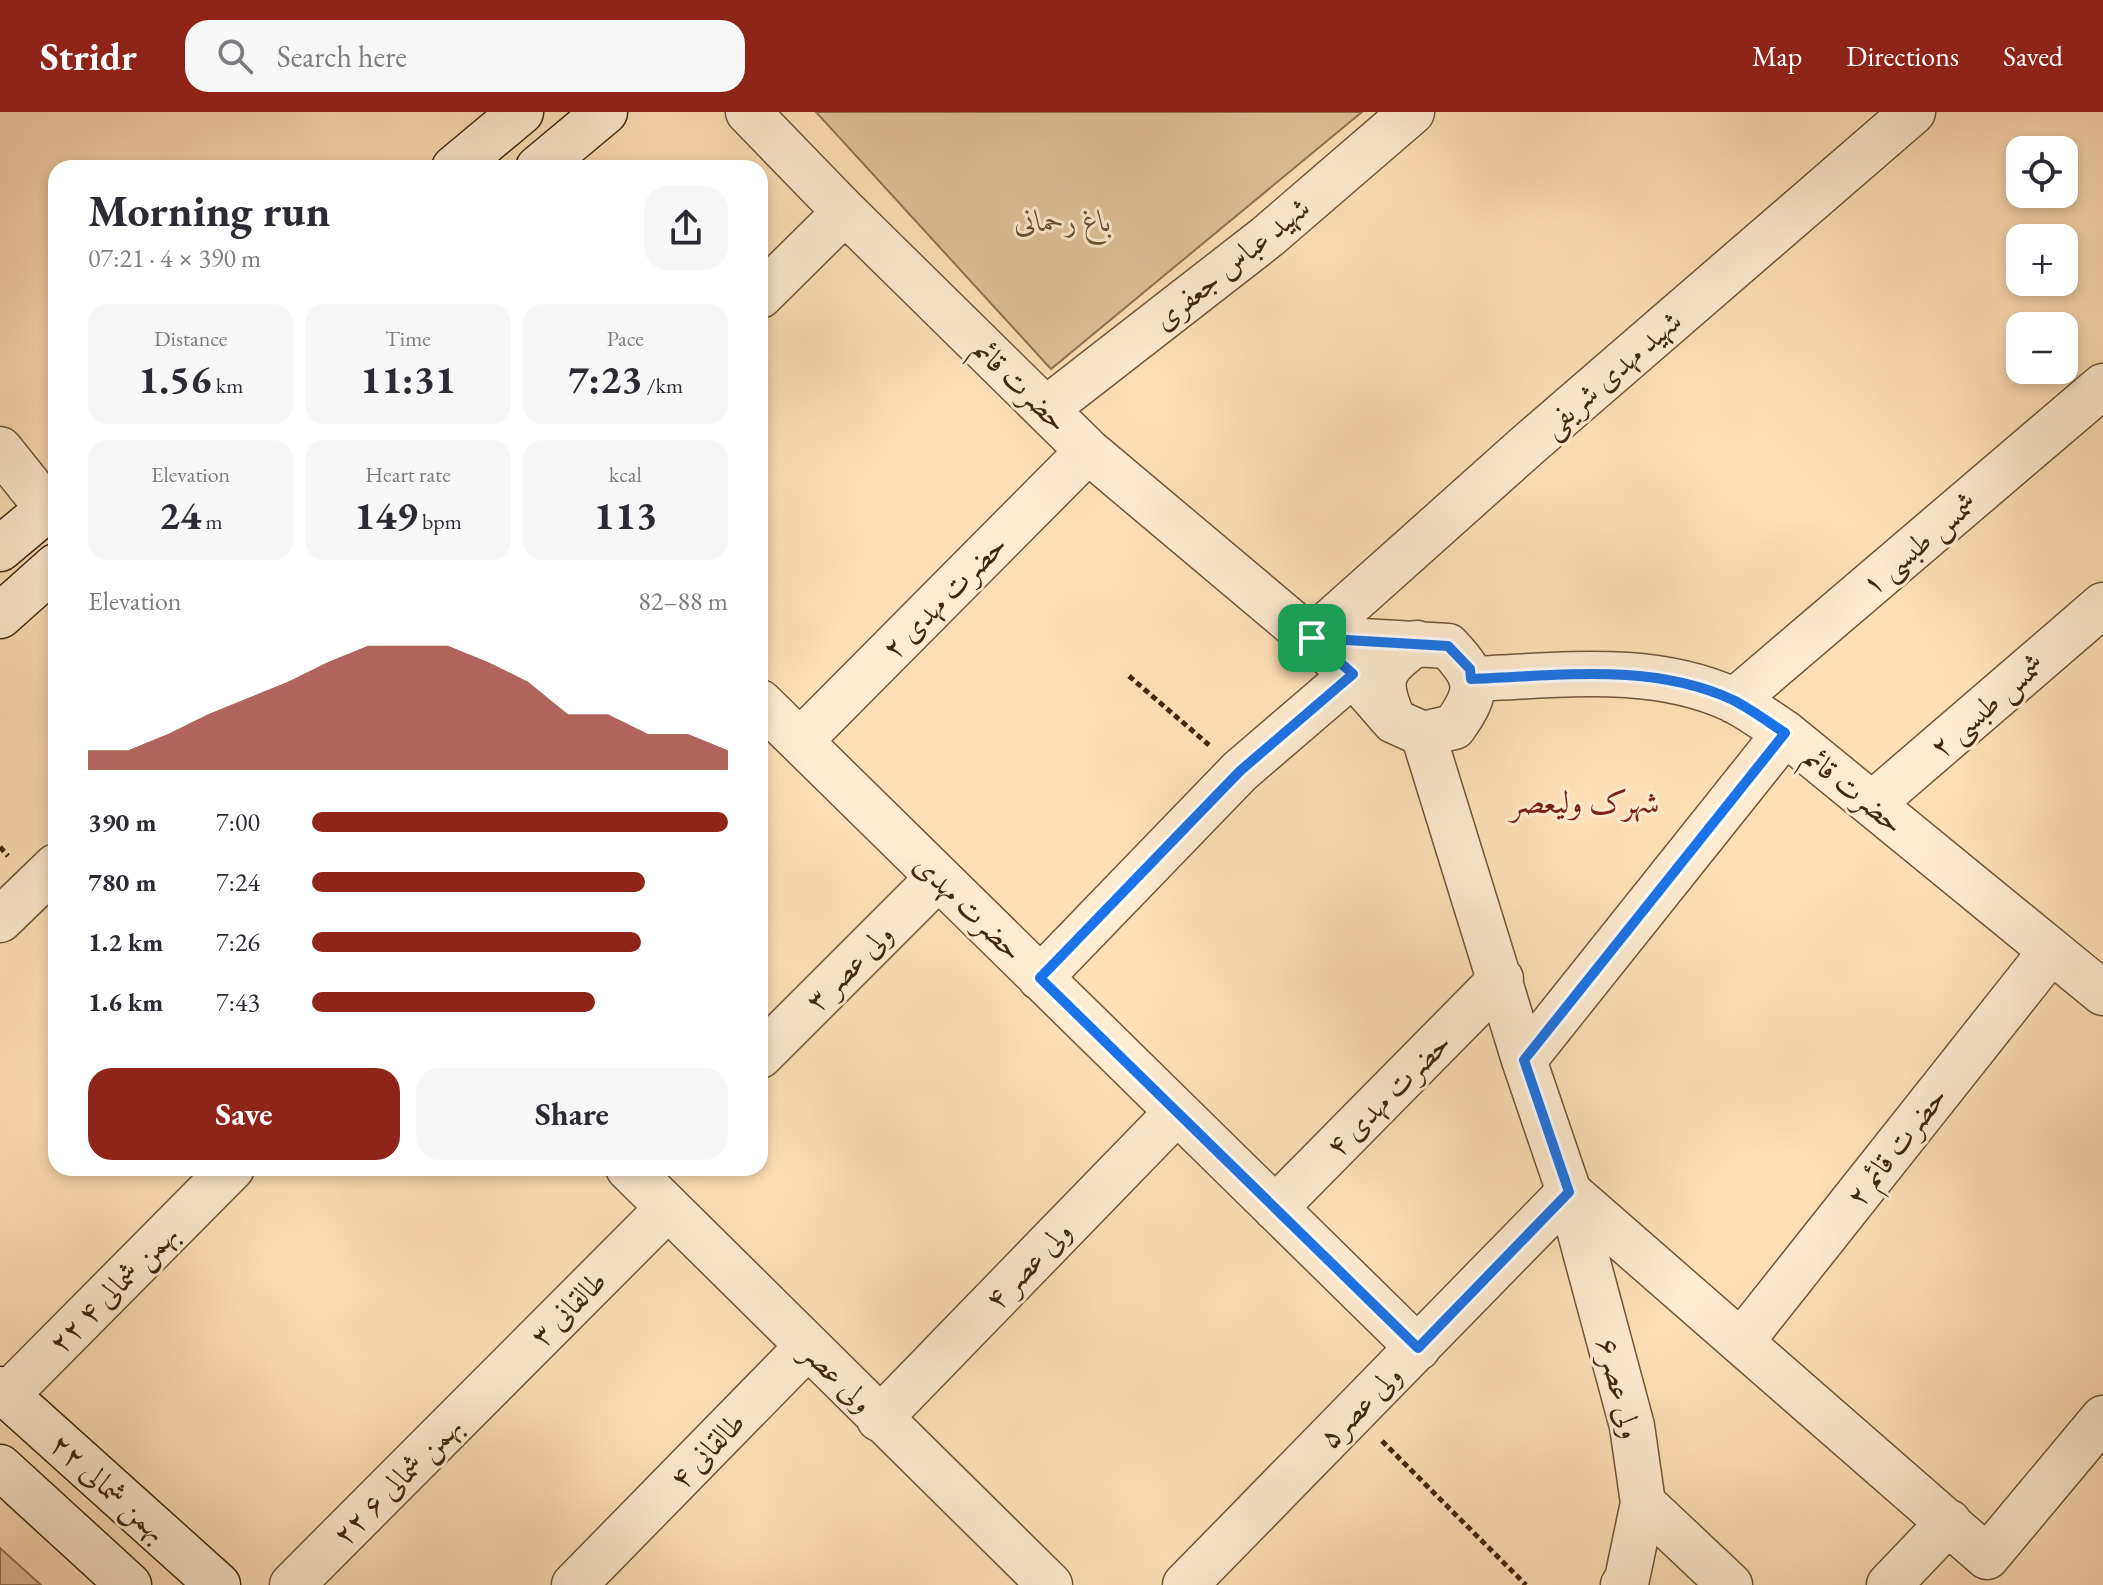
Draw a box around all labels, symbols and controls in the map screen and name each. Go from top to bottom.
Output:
search box [185,20,745,92]
text: Stridr [40,32,137,81]
icon: search [213,34,257,78]
text: Search here [277,37,407,76]
text: Map [1752,38,1802,74]
text: Directions [1846,38,1959,74]
text: Saved [2003,38,2063,74]
map controls [2006,136,2078,384]
button: locate [2006,136,2078,208]
text: Morning run [88,182,330,239]
button: share [644,186,728,270]
street label: شهید عباس جعفری [1145,188,1317,338]
park label: باغ رحمانی [1014,201,1112,246]
button: + [2006,224,2078,296]
text: 07:21 · 4 × 390 m [88,241,261,275]
street label: شهید مهدی شریفی [1533,301,1691,447]
button: − [2006,312,2078,384]
text: Distance [154,324,227,353]
text: Time [385,324,431,353]
text: Pace [607,324,644,353]
street label: حضرت قائم [960,330,1077,445]
text: 1.56 [138,353,211,405]
text: 11:31 [360,353,456,405]
text: 7:23 [568,353,642,405]
text: km [211,371,243,400]
text: /km [642,371,683,400]
text: Elevation [151,460,230,489]
text: Heart rate [365,460,451,489]
text: kcal [609,460,642,489]
street label: شمس طبسی ۱ [1853,483,1987,605]
text: 24 [159,489,201,541]
text: 149 [354,489,418,541]
text: 113 [594,489,657,541]
text: m [201,507,223,536]
text: bpm [418,507,462,536]
street label: حضرت مهدی ۲ [873,525,1016,668]
text: Elevation [88,584,182,618]
text: 82–88 m [638,584,728,618]
pin [1278,604,1346,672]
icon: arrive [1290,616,1334,660]
street label: شمس طبسی ۲ [1921,644,2054,767]
street label: حضرت قائم [1791,737,1912,848]
district label: شهرک ولیعصر [1508,781,1659,823]
text: 390 m [88,805,156,839]
text: 7:00 [216,805,260,839]
street label: حضرت مهدی [905,845,1032,970]
text: 780 m [88,865,156,899]
text: 7:24 [216,865,260,899]
street label: ولی عصر ۳ [797,915,902,1020]
text: 1.2 km [88,925,163,959]
text: 7:26 [216,925,260,959]
text: 1.6 km [88,985,163,1019]
text: 7:43 [216,985,260,1019]
street label: حضرت مهدی ۴ [1317,1023,1460,1166]
button: Save [88,1068,400,1160]
button: Share [416,1068,728,1160]
street label: حضرت قائم ۲ [1837,1078,1961,1218]
street label: ولی عصر ۴ [976,1212,1081,1319]
street label: ۲۲ بهمن شمالی ۴ [40,1215,187,1362]
street label: طالقانی ۳ [521,1261,615,1355]
street label: ولی عصر [791,1331,882,1422]
street label: ولی عصر۶ [1588,1333,1651,1443]
street label: ولی عصر۵ [1310,1356,1411,1457]
street label: طالقانی ۴ [661,1403,753,1497]
street label: ۲۲ بهمن شمالی ۶ [324,1407,471,1554]
street label: ۲۲ بهمن شمالی [42,1424,176,1551]

